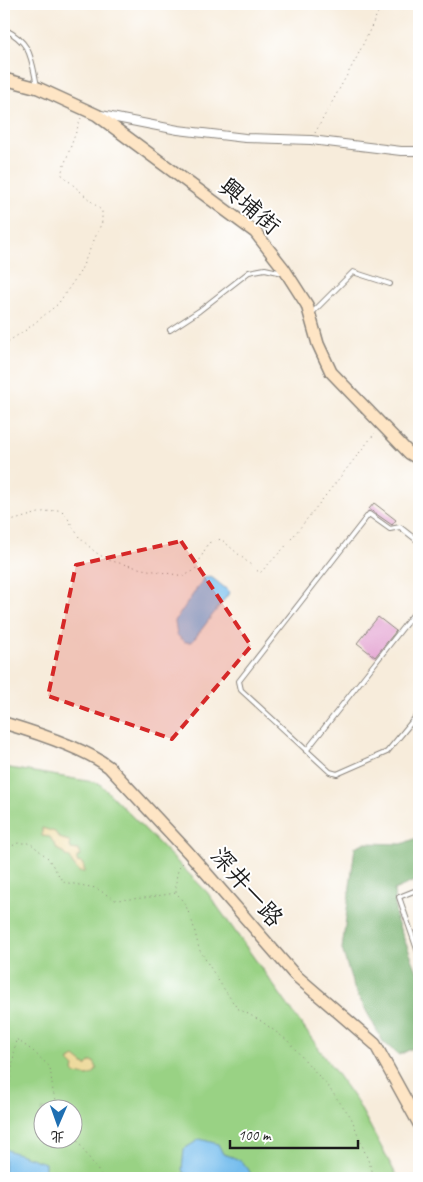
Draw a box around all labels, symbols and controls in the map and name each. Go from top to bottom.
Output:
street label: 興埔街 [213,171,287,241]
street label: 深井一路 [204,841,290,933]
north arrow [32,1100,82,1150]
scale bar [230,1117,358,1149]
text: 100 m [238,1126,272,1145]
text: 北 [50,1128,65,1145]

